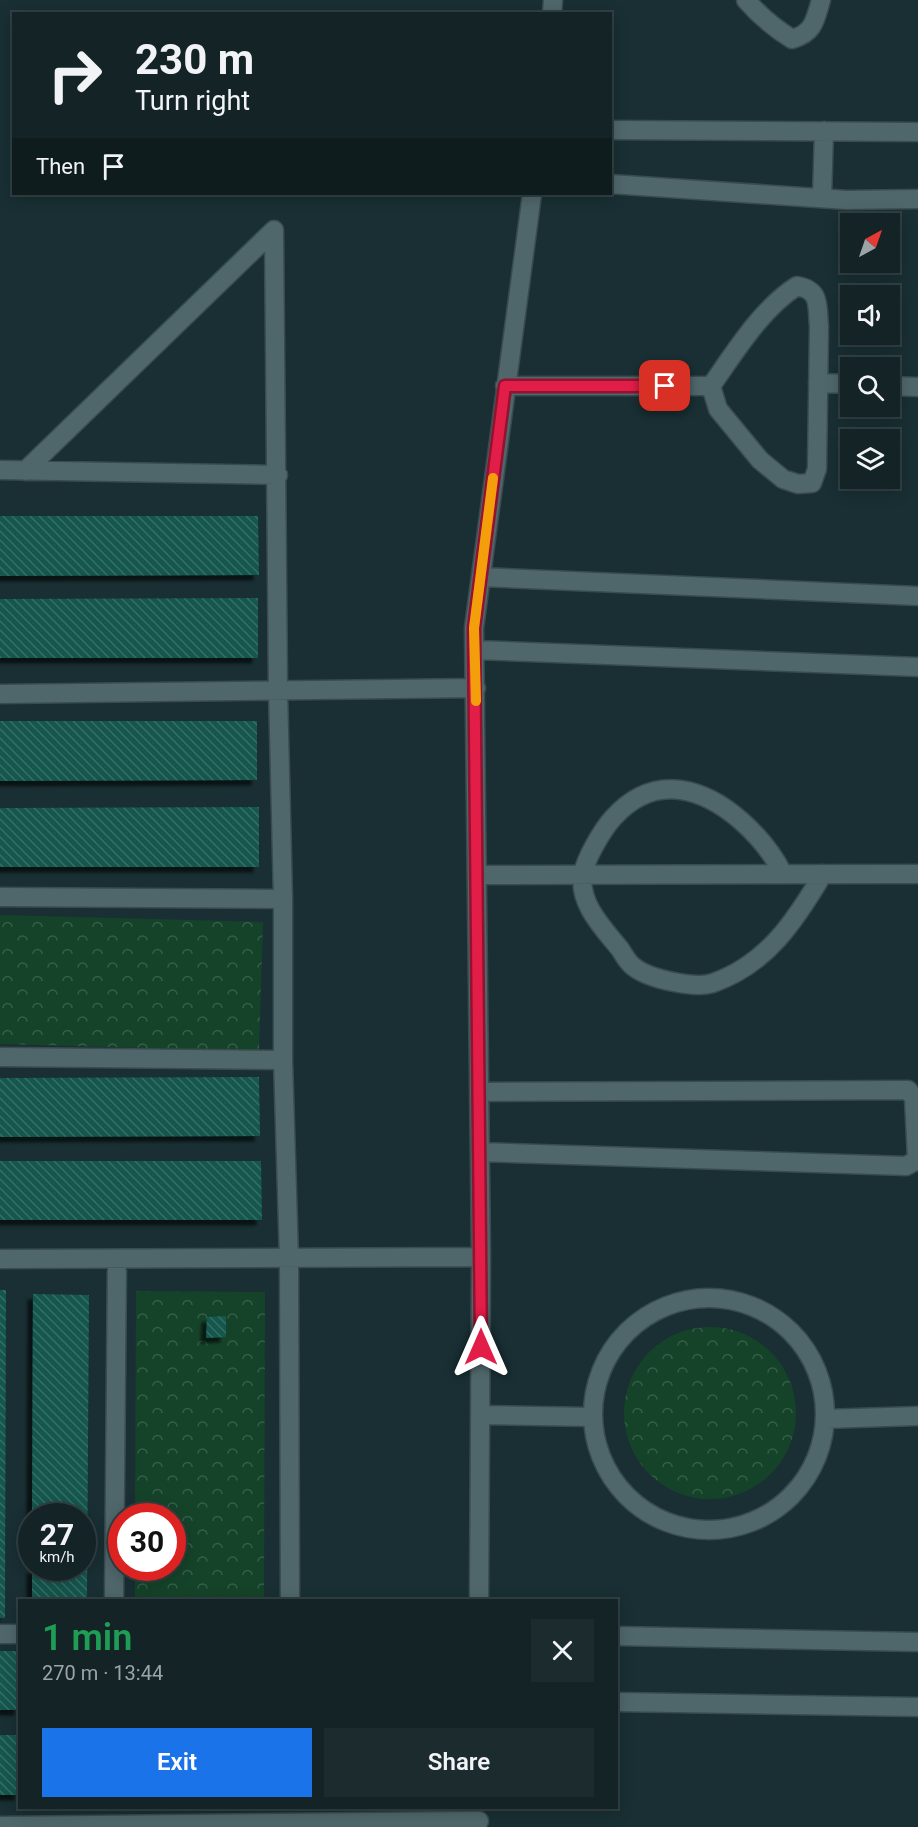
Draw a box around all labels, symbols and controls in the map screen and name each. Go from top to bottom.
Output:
text: 230 m [135,35,254,84]
icon: right [36,36,114,114]
text: Turn right [135,85,250,117]
icon: arrive [97,150,130,183]
text: Then [36,154,85,179]
north arrow [840,213,900,273]
map controls [840,213,900,489]
button: sound [840,285,900,345]
button: search [840,357,900,417]
pin [639,360,690,411]
icon: arrive [648,369,681,402]
button: layers [840,429,900,489]
position arrow [449,1315,513,1379]
speed limit sign: 30 [108,1503,186,1581]
text: 27 [40,1517,74,1552]
text: km/h [39,1548,75,1566]
text: 1 min [42,1617,132,1659]
button: close [531,1619,594,1682]
text: 270 m · 13:44 [42,1661,163,1685]
button: Exit [42,1728,312,1797]
button: Share [324,1728,594,1797]

